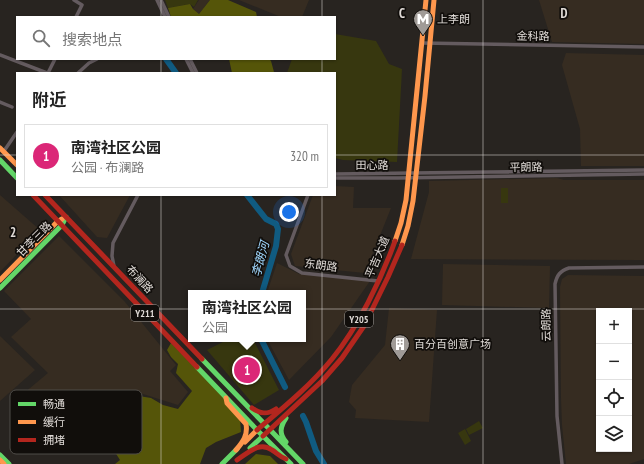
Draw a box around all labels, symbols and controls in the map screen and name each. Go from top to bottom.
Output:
text: C [399,5,405,22]
text: D [561,5,568,22]
metro station icon: 上李朗 [412,8,434,36]
place label: 上李朗 [437,12,470,26]
search box [16,16,336,60]
icon: search [30,27,52,49]
street label: 金科路 [516,29,550,43]
text: 搜索地点 [62,30,122,49]
text: 附近 [32,89,66,111]
text: 南湾社区公园 [71,138,161,157]
text: 1 [43,148,49,165]
text: 320 m [290,148,319,165]
street label: 田心路 [356,158,389,172]
text: 公园 · 布澜路 [71,159,144,176]
street label: 平朗路 [509,160,543,174]
your location [279,202,299,222]
street label: 甘李三路 [13,218,55,260]
text: 2 [10,224,16,241]
street label: 平吉大道 [362,234,392,280]
water label: 李朗河 [248,238,272,278]
street label: 东朗路 [304,256,338,274]
street label: 布澜路 [124,262,156,296]
popup [188,290,306,342]
text: 南湾社区公园 [202,298,292,317]
road number: Y211 [131,305,159,321]
street label: 云朗路 [539,308,553,342]
map controls [596,308,632,452]
button: + [596,308,632,344]
road number: Y205 [345,311,373,327]
text: 公园 [202,319,228,336]
building icon: 百分百创意广场 [389,333,411,361]
place label: 百分百创意广场 [414,337,491,351]
button: − [596,344,632,380]
pin: 1 [234,355,260,385]
button: locate [596,380,632,416]
legend [10,390,142,454]
text: 畅通 [43,397,65,411]
text: 缓行 [43,415,65,429]
button: layers [596,416,632,452]
text: 拥堵 [43,433,65,447]

